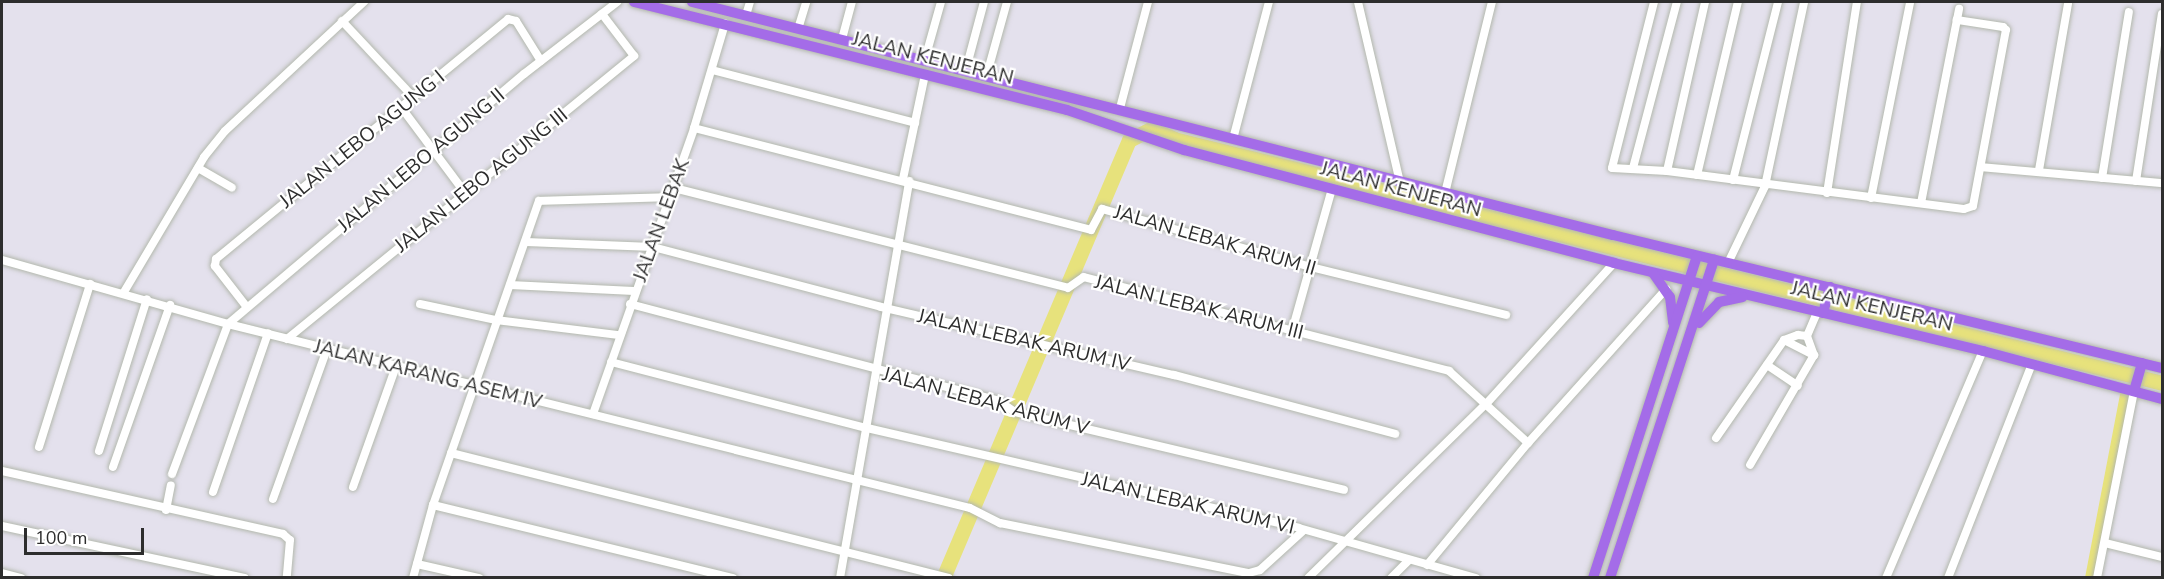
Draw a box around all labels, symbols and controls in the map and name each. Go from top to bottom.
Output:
street label: JALAN KENJERAN [850,26,1016,90]
street label: JALAN LEBO AGUNG I [275,65,449,213]
street label: JALAN LEBO AGUNG II [333,83,509,237]
street label: JALAN LEBO AGUNG III [390,103,572,257]
street label: JALAN LEBAK [628,155,694,285]
street label: JALAN KENJERAN [1318,156,1484,222]
street label: JALAN LEBAK ARUM II [1111,200,1319,280]
street label: JALAN LEBAK ARUM III [1092,269,1306,345]
street label: JALAN KENJERAN [1789,276,1955,336]
street label: JALAN LEBAK ARUM IV [915,304,1133,376]
street label: JALAN KARANG ASEM IV [311,334,545,414]
street label: JALAN LEBAK ARUM V [880,362,1092,440]
street label: JALAN LEBAK ARUM VI [1079,467,1297,539]
scale bar [27,516,147,554]
text: 100 m [35,526,87,550]

